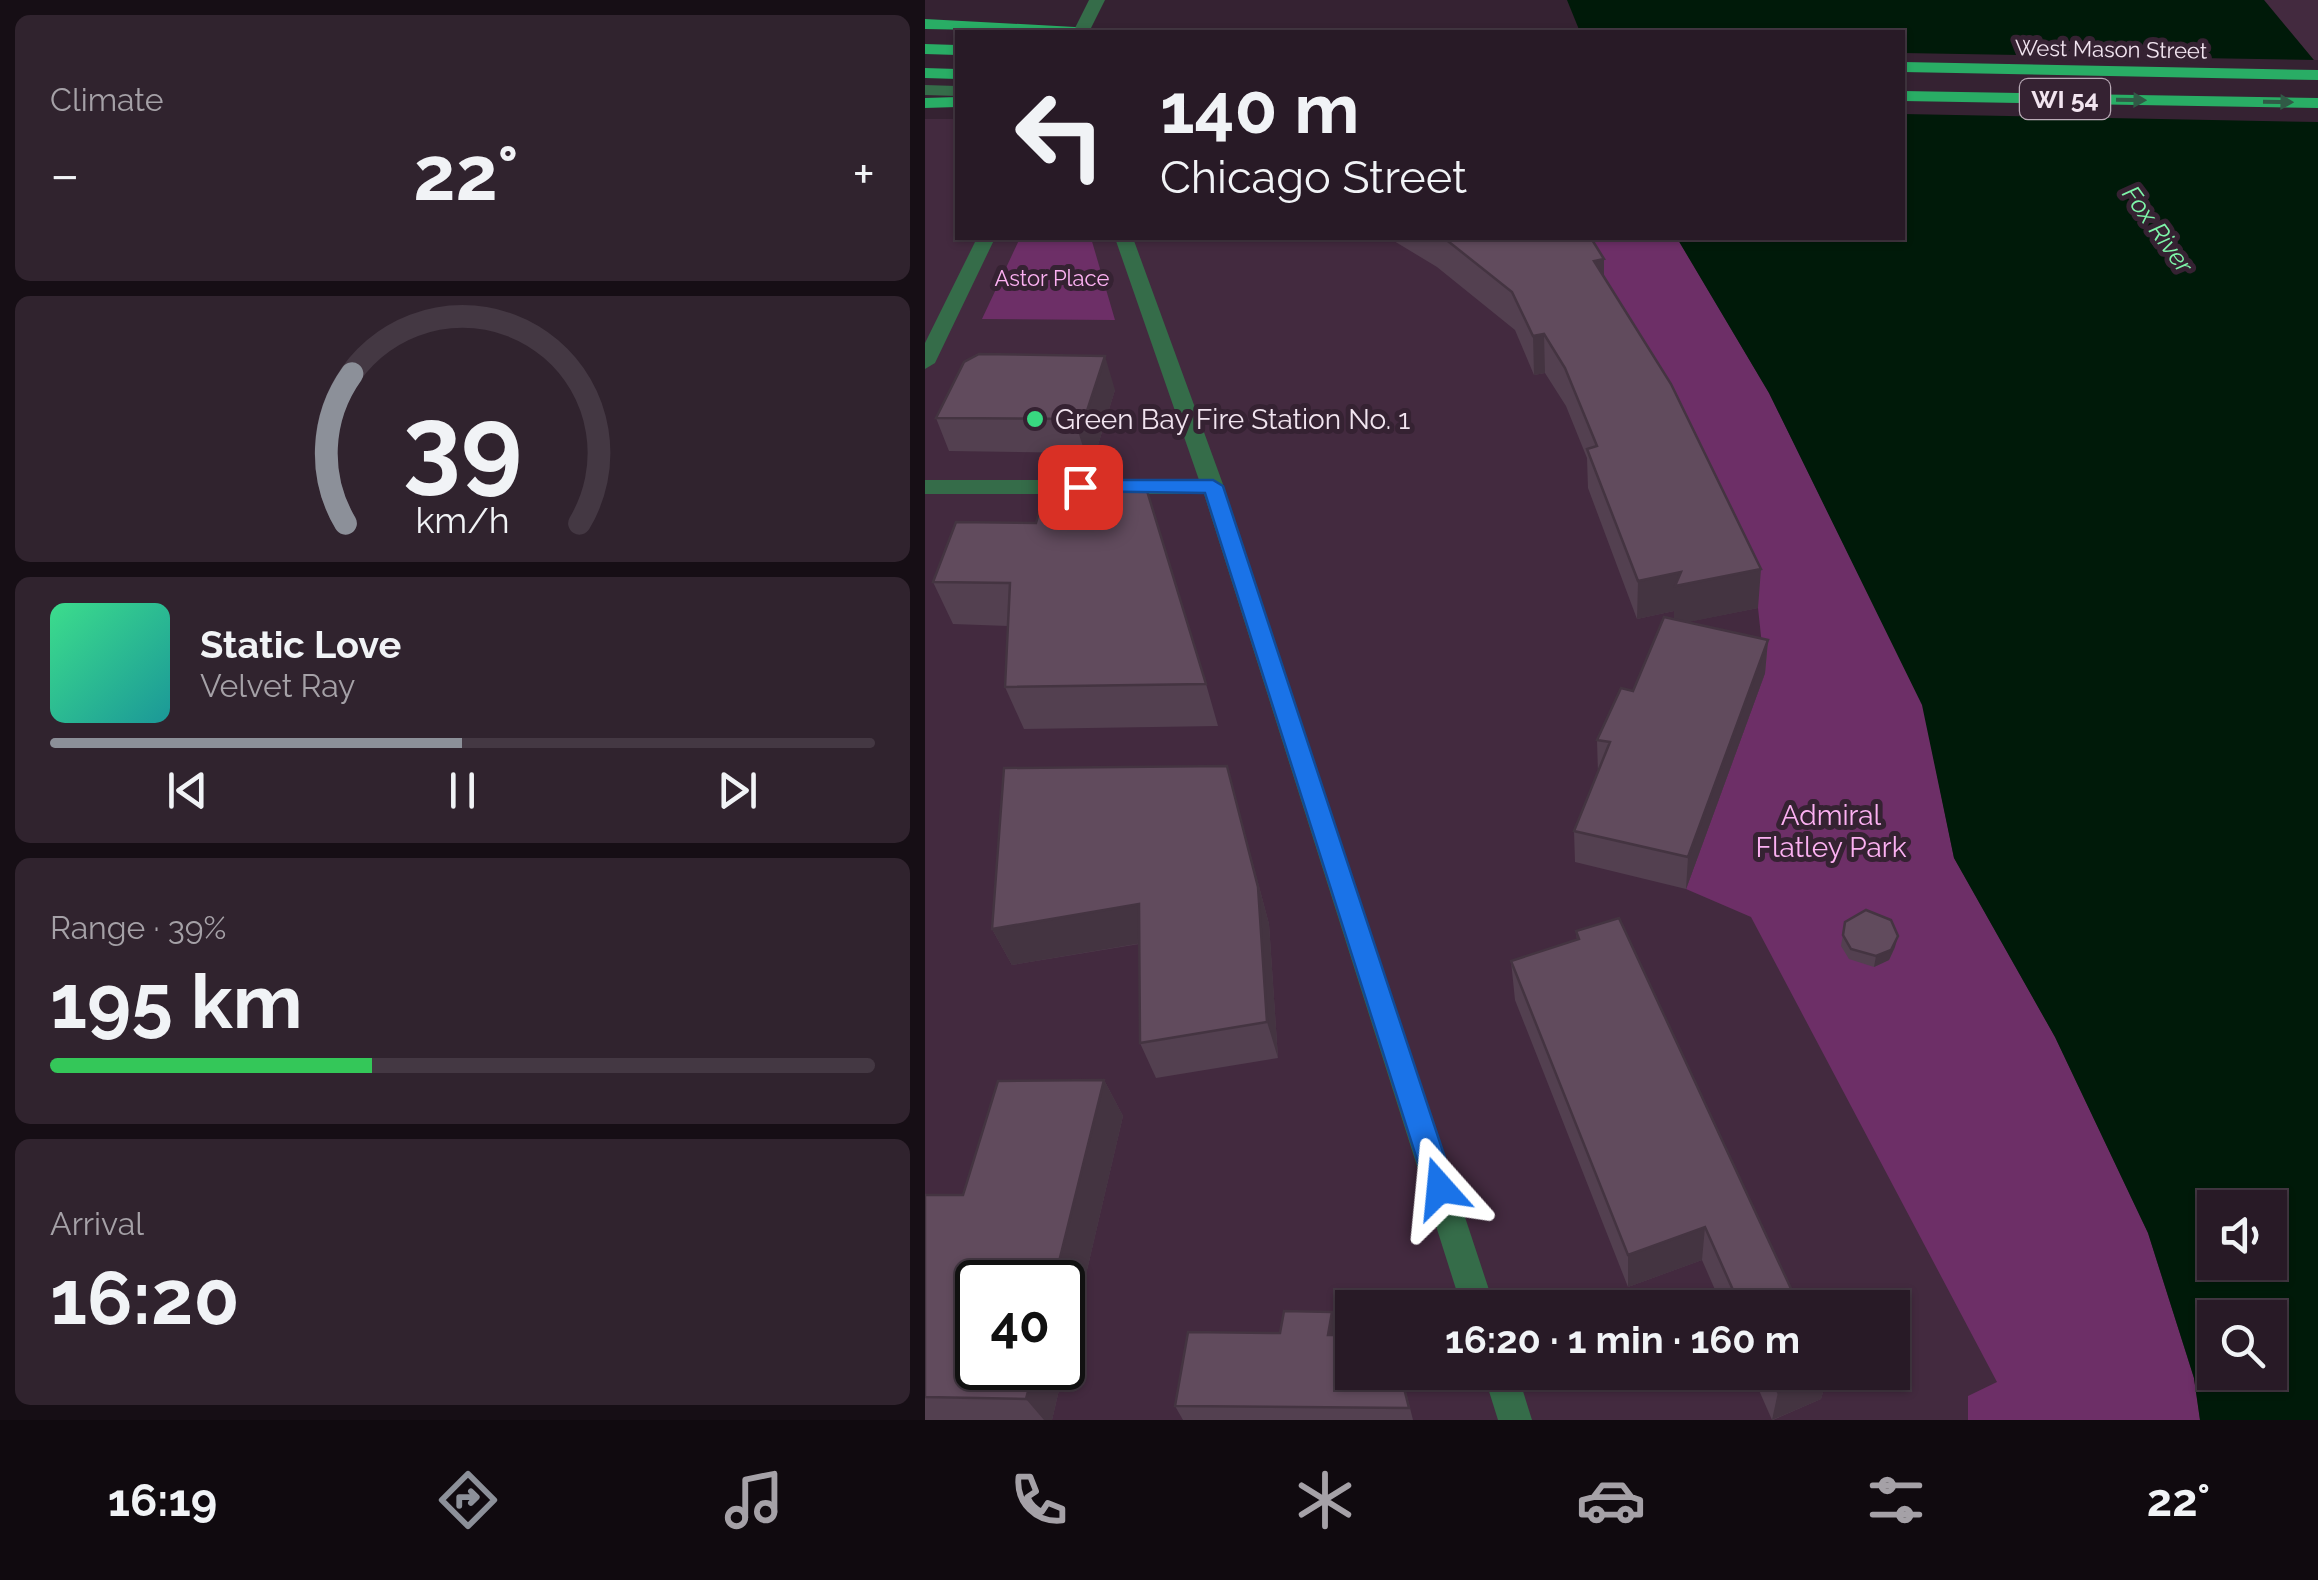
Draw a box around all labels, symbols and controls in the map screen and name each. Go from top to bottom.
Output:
street label: West Mason Street [2015,34,2208,64]
text: 140 m [1160,67,1360,149]
icon: left [995,70,1125,200]
road number: WI 54 [2020,79,2110,119]
text: Climate [50,81,164,118]
one-way arrow [2116,92,2148,108]
one-way arrow [2262,95,2294,111]
text: 22° [413,129,519,218]
text: − [50,142,80,207]
text: + [852,142,875,207]
text: Chicago Street [1160,151,1467,204]
water label: Fox River [2116,180,2200,280]
park label: Astor Place [995,265,1110,291]
text: 39 [403,383,522,505]
place label: Green Bay Fire Station No. 1 [1055,403,1410,436]
marker: Green Bay Fire Station No. 1 [1024,408,1046,430]
pin [1038,445,1123,530]
icon: arrive [1053,460,1108,515]
text: km/h [415,499,510,541]
text: Static Love [200,622,401,667]
text: Velvet Ray [200,667,355,704]
icon: previous [160,763,215,818]
icon: pause [435,763,490,818]
icon: next [710,763,765,818]
park label: Admiral Flatley Park [1755,799,1907,864]
text: Range · 39% [50,909,226,946]
text: 195 km [50,957,302,1046]
position arrow [1388,1136,1492,1240]
map controls [2197,1190,2287,1390]
button: sound [2197,1190,2287,1280]
text: Arrival [50,1205,144,1242]
text: 16:20 [50,1253,239,1342]
speed limit sign: 40 [955,1260,1085,1390]
button: search [2197,1300,2287,1390]
text: 16:20 · 1 min · 160 m [1445,1317,1800,1362]
icon: directions [433,1465,503,1535]
icon: music [719,1465,789,1535]
icon: phone [1004,1465,1074,1535]
icon: climate [1290,1465,1360,1535]
icon: car [1576,1465,1646,1535]
icon: filters [1861,1465,1931,1535]
text: 16:19 [108,1474,217,1527]
text: 22° [2147,1474,2210,1527]

